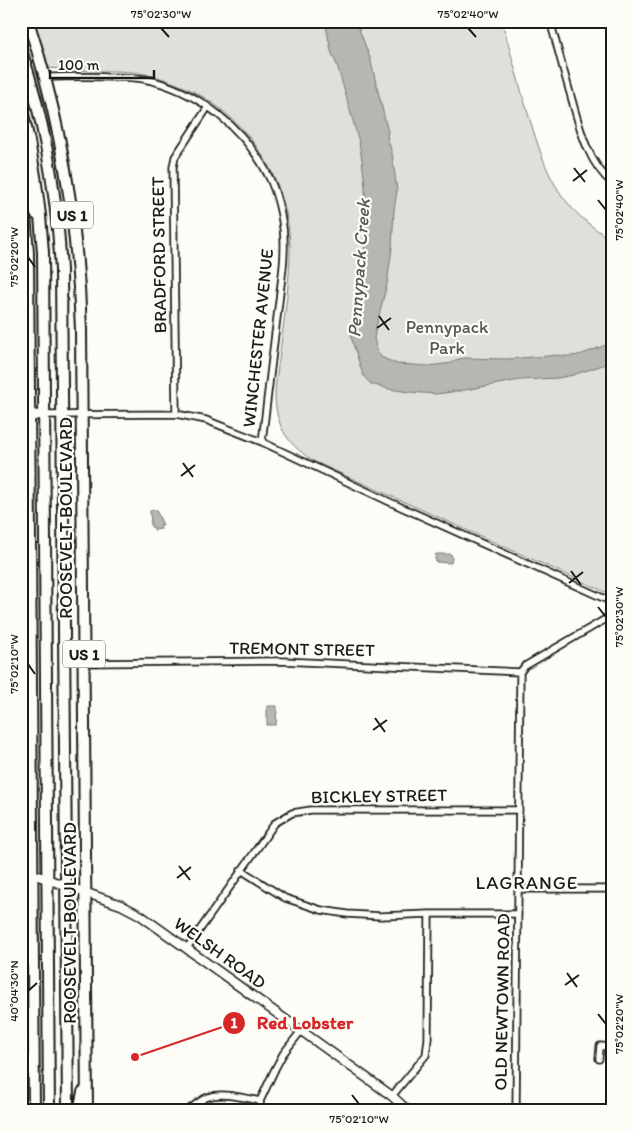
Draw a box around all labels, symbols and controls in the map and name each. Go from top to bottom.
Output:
text: 75°02'30"W [131,7,191,21]
text: 75°02'40"W [438,7,498,21]
scale bar [50,48,154,80]
text: 100 m [58,56,100,74]
street label: BRADFORD STREET [147,176,171,334]
text: 75°02'40"W [612,180,626,240]
water label: Pennypack Creek [342,197,375,338]
road number: US 1 [51,202,93,228]
text: 75°02'20"W [7,227,21,287]
street label: WINCHESTER AVENUE [238,247,278,429]
park label: Pennypack Park [406,316,489,359]
street label: ROOSEVELT BOULEVARD [55,417,77,619]
text: 75°02'30"W [612,587,626,647]
text: 75°02'10"W [7,634,21,694]
street label: TREMONT STREET [229,637,375,661]
road number: US 1 [63,641,105,668]
street label: BICKLEY STREET [311,784,447,808]
street label: ROOSEVELT BOULEVARD [59,822,81,1024]
district label: LAGRANGE [476,871,578,894]
street label: WELSH ROAD [170,912,270,994]
street label: OLD NEWTOWN ROAD [489,913,515,1091]
text: 40°04'30"N [7,960,21,1022]
text: 75°02'20"W [612,994,626,1054]
callout: Red Lobster [222,1006,363,1040]
text: Red Lobster [257,1011,354,1034]
text: 1 [231,1014,238,1032]
text: 75°02'10"W [329,1112,389,1126]

